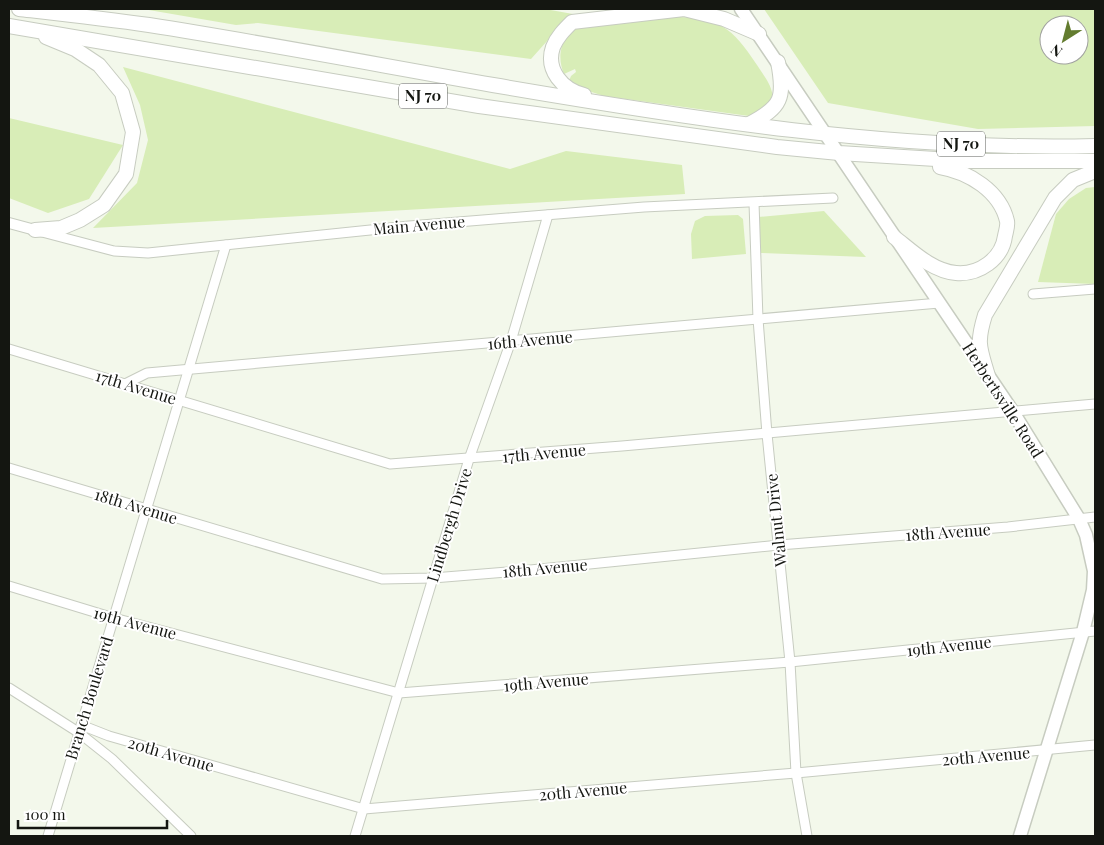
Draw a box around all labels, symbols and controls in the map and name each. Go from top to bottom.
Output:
north arrow [1039,15,1089,65]
text: N [1046,40,1066,62]
road number: NJ 70 [399,84,447,108]
road number: NJ 70 [937,132,985,156]
street label: Main Avenue [372,210,466,239]
street label: 16th Avenue [486,325,573,354]
street label: Herbertsville Road [958,338,1049,462]
street label: 17th Avenue [93,364,179,409]
street label: 17th Avenue [501,438,587,467]
street label: Lindbergh Drive [421,465,476,584]
street label: Walnut Drive [760,472,791,569]
street label: 18th Avenue [92,483,180,528]
street label: 18th Avenue [905,518,991,545]
street label: 18th Avenue [501,553,588,582]
street label: 19th Avenue [91,601,179,644]
street label: 19th Avenue [905,631,993,660]
street label: Branch Boulevard [60,634,117,762]
street label: 19th Avenue [503,667,589,696]
street label: 20th Avenue [126,731,217,776]
street label: 20th Avenue [941,741,1031,770]
street label: 20th Avenue [538,776,628,805]
scale bar [18,798,166,830]
text: 100 m [25,804,66,824]

